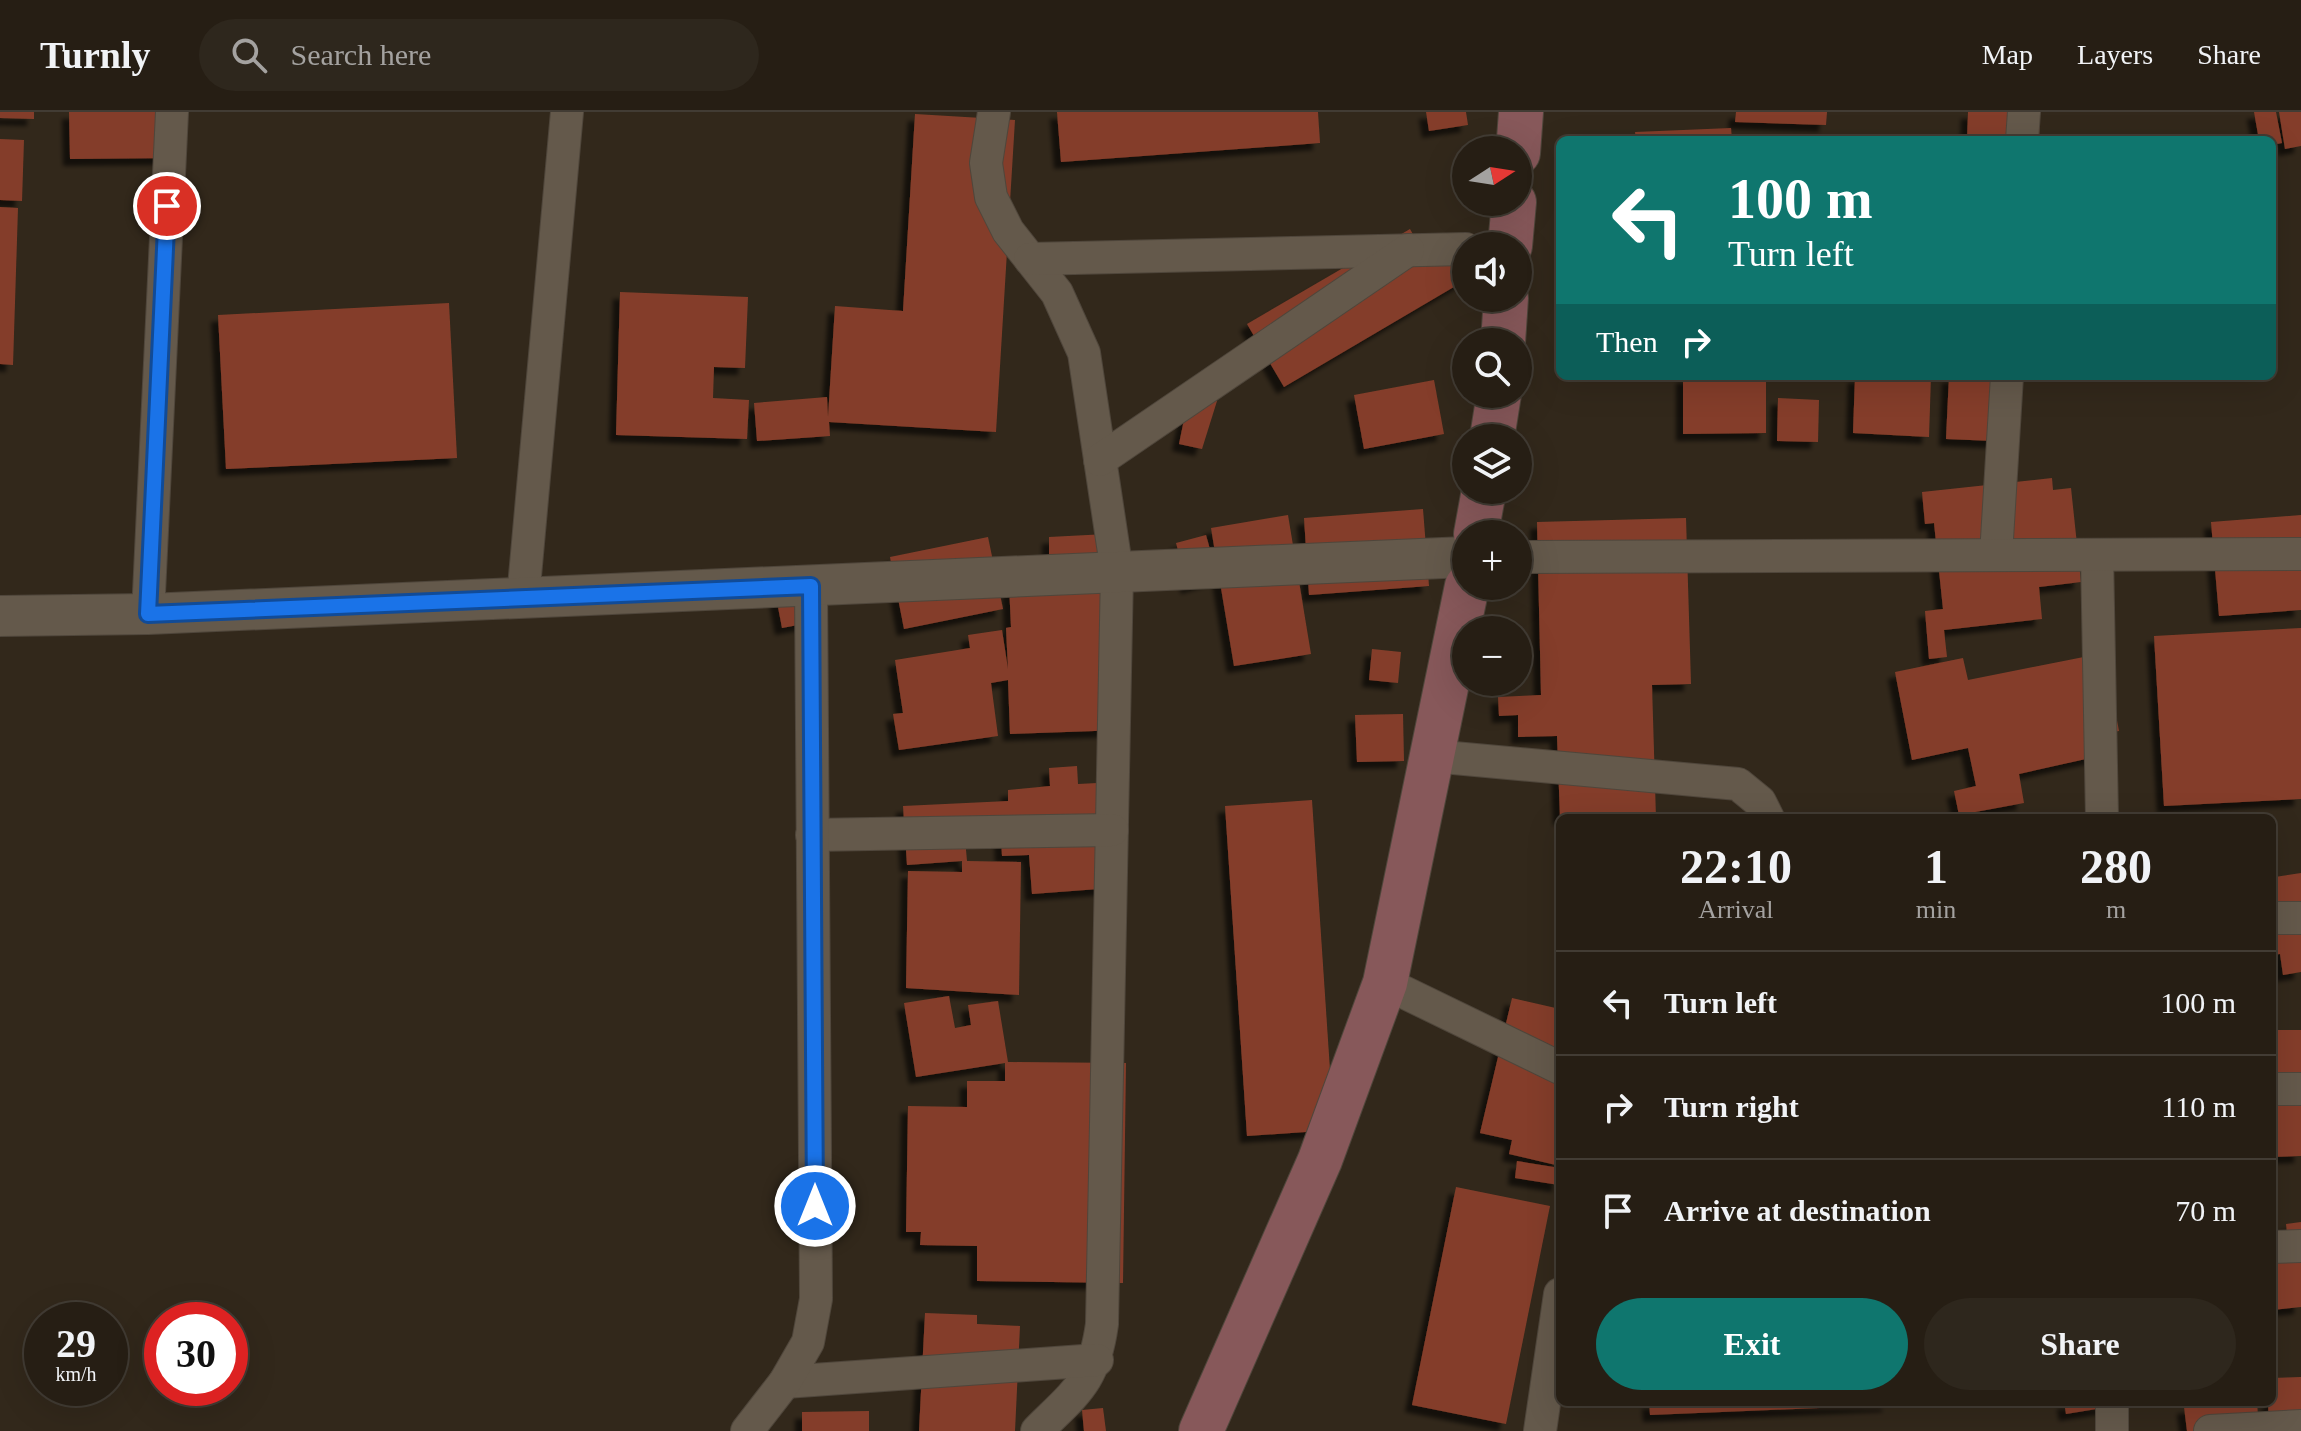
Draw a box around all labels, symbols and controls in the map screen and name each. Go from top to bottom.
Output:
search box [199,19,759,91]
icon: search [227,33,271,77]
text: Turnly [40,34,151,76]
text: Search here [291,38,431,71]
text: Map [1982,39,2033,70]
text: Layers [2077,39,2153,70]
text: Share [2197,39,2261,70]
north arrow [1452,136,1532,216]
map controls [1452,136,1532,696]
icon: left [1596,168,1700,272]
text: 100 m [1728,168,1873,230]
pin [133,172,201,240]
icon: arrive [145,184,189,228]
button: sound [1452,232,1532,312]
text: Turn left [1728,234,1854,274]
icon: right [1674,320,1718,364]
text: Then [1596,325,1658,358]
button: search [1452,328,1532,408]
button: layers [1452,424,1532,504]
button: + [1452,520,1532,600]
button: − [1452,616,1532,696]
text: 22:10 [1680,840,1792,893]
text: 1 [1924,840,1948,893]
text: 280 [2080,840,2152,893]
text: Arrival [1698,895,1773,924]
text: min [1916,895,1956,924]
text: m [2106,895,2126,924]
icon: left [1596,981,1640,1025]
text: Turn left [1664,986,1777,1019]
text: 100 m [2160,986,2236,1019]
icon: right [1596,1085,1640,1129]
text: Turn right [1664,1090,1799,1123]
text: 110 m [2161,1090,2236,1123]
position arrow [773,1164,857,1248]
icon: arrive [1596,1189,1640,1233]
text: Arrive at destination [1664,1194,1931,1227]
text: 70 m [2175,1194,2236,1227]
button: Exit [1596,1298,1908,1390]
button: Share [1924,1298,2236,1390]
speed limit sign: 30 [144,1302,248,1406]
text: 29 [56,1321,96,1366]
text: km/h [55,1363,97,1385]

